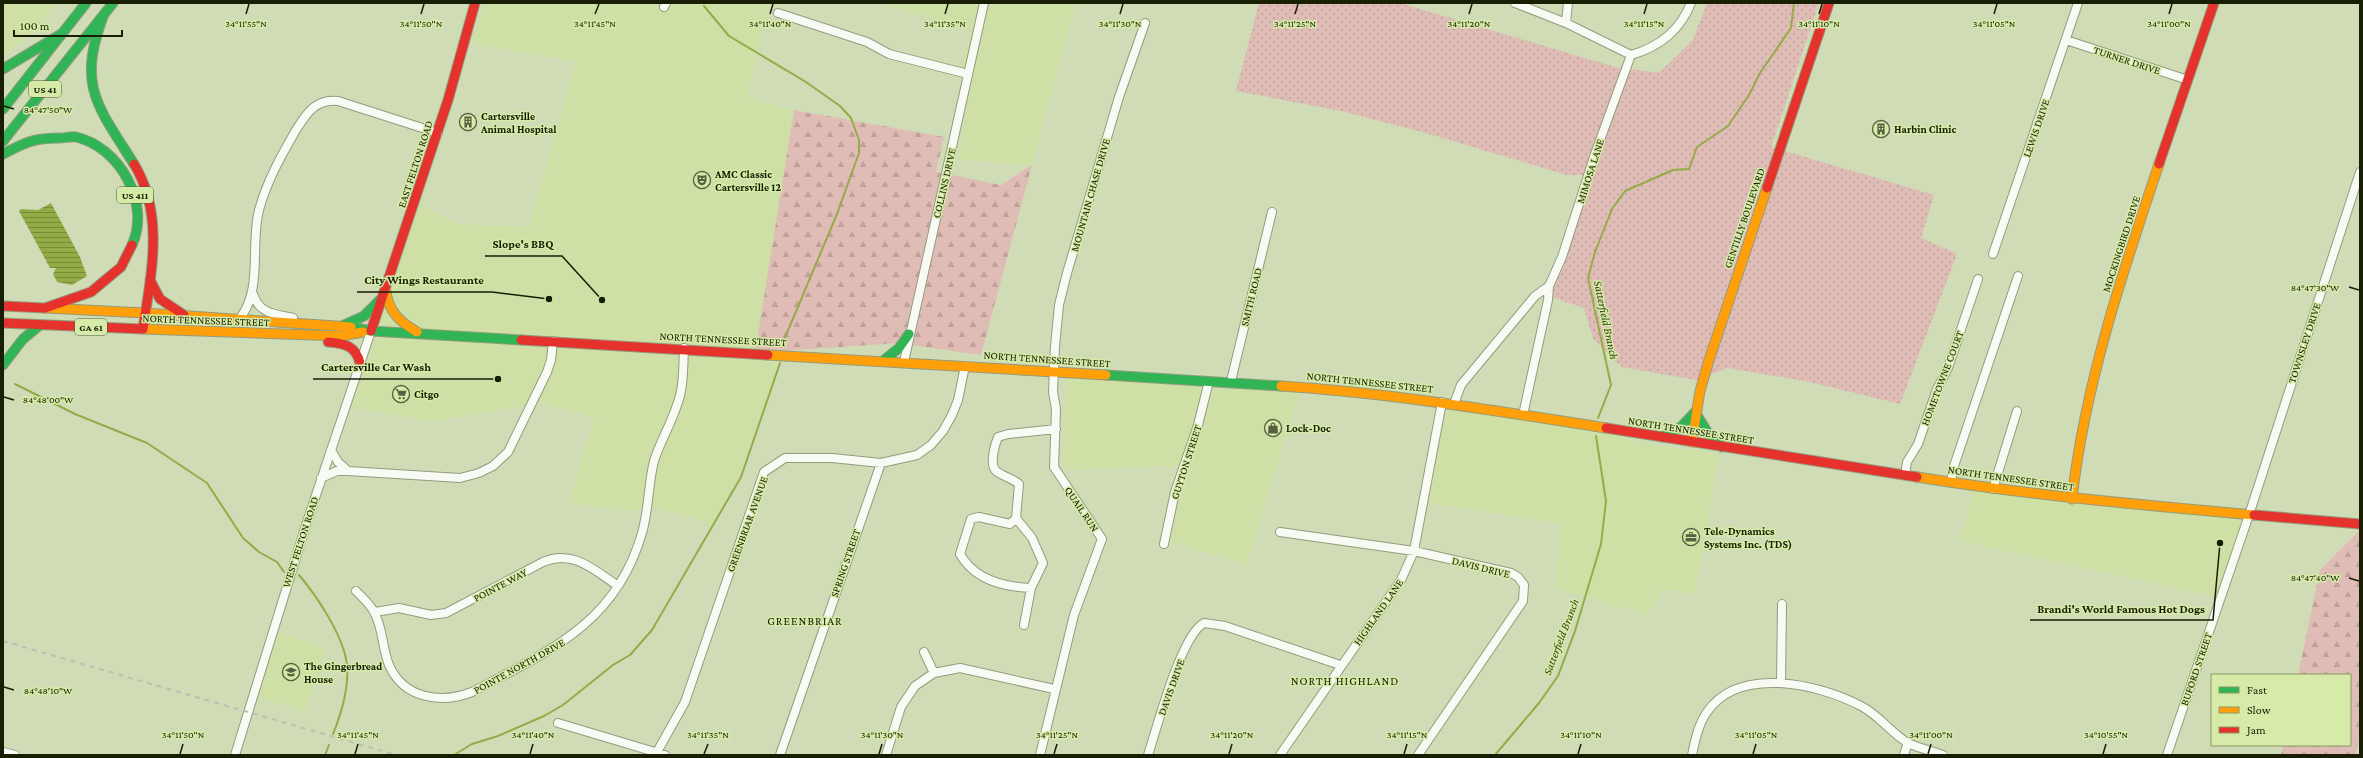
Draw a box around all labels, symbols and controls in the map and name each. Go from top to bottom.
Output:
scale bar [14,12,122,38]
text: 34°11'55"N [225,18,267,29]
text: 34°11'50"N [400,18,443,29]
text: 34°11'45"N [574,18,616,29]
text: 34°11'40"N [749,18,792,29]
text: 34°11'35"N [924,18,966,29]
text: 34°11'30"N [1099,18,1142,29]
text: 34°11'25"N [1274,18,1316,29]
text: 34°11'20"N [1448,18,1491,29]
text: 34°11'15"N [1624,18,1665,29]
text: 34°11'10"N [1798,18,1840,29]
text: 34°11'05"N [1973,18,2016,29]
text: 34°11'00"N [2147,18,2191,29]
text: 100 m [20,19,50,33]
street label: TURNER DRIVE [2092,44,2162,76]
road number: US 41 [29,81,61,97]
street label: LEWIS DRIVE [2020,97,2052,159]
text: 84°47'50"W [24,104,73,115]
place label: Cartersville Animal Hospital [480,110,557,135]
building icon: Cartersville Animal Hospital [458,112,478,132]
street label: EAST FELTON ROAD [395,119,435,209]
building icon: Harbin Clinic [1871,119,1891,139]
place label: Harbin Clinic [1894,123,1956,135]
street label: MOUNTAIN CHASE DRIVE [1068,137,1112,253]
street label: MIMOSA LANE [1574,137,1606,205]
street label: COLLINS DRIVE [930,147,958,219]
street label: GENTILLY BOULEVARD [1721,166,1767,270]
place label: AMC Classic Cartersville 12 [714,168,781,193]
theatre icon: AMC Classic Cartersville 12 [692,170,712,190]
road number: US 411 [117,187,153,203]
street label: MOCKINGBIRD DRIVE [2100,194,2142,294]
callout: Slope's BBQ [485,232,562,256]
text: Slope's BBQ [493,237,554,251]
street label: SMITH ROAD [1238,267,1264,327]
callout: City Wings Restaurante [357,268,492,292]
text: City Wings Restaurante [364,273,484,287]
water label: Satterfield Branch [1591,279,1621,361]
text: 84°47'30"W [2291,282,2340,293]
street label: TOWNSLEY DRIVE [2285,301,2323,385]
street label: NORTH TENNESSEE STREET [142,312,270,328]
road number: GA 61 [75,319,107,335]
street label: HOMETOWNE COURT [1918,329,1966,427]
street label: NORTH TENNESSEE STREET [659,330,787,348]
street label: NORTH TENNESSEE STREET [983,349,1111,369]
callout: Cartersville Car Wash [313,355,439,379]
text: Cartersville Car Wash [321,360,431,374]
street label: NORTH TENNESSEE STREET [1306,369,1434,395]
supermarket icon: Citgo [391,384,411,404]
place label: Citgo [414,388,439,400]
text: 84°48'00"W [23,394,74,405]
street label: NORTH TENNESSEE STREET [1627,414,1755,446]
shop icon: Lock-Doc [1263,418,1283,438]
place label: Lock-Doc [1286,422,1331,434]
street label: GUYTON STREET [1168,423,1204,501]
street label: NORTH TENNESSEE STREET [1947,463,2075,493]
street label: GREENBRIAR AVENUE [724,475,770,573]
street label: QUAIL RUN [1063,484,1101,534]
street label: WEST FELTON ROAD [280,495,320,589]
place label: Tele-Dynamics Systems Inc. (TDS) [1704,525,1792,551]
street label: SPRING STREET [828,527,862,599]
office icon: Tele-Dynamics Systems Inc. (TDS) [1681,527,1701,547]
street label: DAVIS DRIVE [1451,554,1511,580]
street label: POINTE WAY [471,566,529,604]
text: 84°47'40"W [2291,572,2340,583]
street label: HIGHLAND LANE [1351,577,1405,647]
callout: Brandi's World Famous Hot Dogs [2030,596,2213,620]
water label: Satterfield Branch [1540,597,1582,677]
text: Brandi's World Famous Hot Dogs [2037,602,2205,616]
district label: GREENBRIAR [767,614,843,628]
street label: BUFORD STREET [2178,631,2214,707]
street label: POINTE NORTH DRIVE [471,636,567,696]
street label: DAVIS DRIVE [1155,657,1187,717]
place label: The Gingerbread House [304,660,382,685]
school or university icon: The Gingerbread House [281,662,301,682]
district label: NORTH HIGHLAND [1291,674,1399,688]
legend [2211,674,2351,746]
text: Fast [2247,683,2268,697]
text: 84°48'10"W [24,685,73,696]
text: Slow [2247,703,2271,717]
text: Jam [2246,723,2266,737]
text: 34°11'50"N [162,729,205,740]
text: 34°11'45"N [337,729,379,740]
text: 34°11'40"N [512,729,555,740]
text: 34°11'35"N [687,729,729,740]
text: 34°11'30"N [861,729,904,740]
text: 34°11'25"N [1036,729,1078,740]
text: 34°11'20"N [1211,729,1254,740]
text: 34°11'15"N [1387,729,1428,740]
text: 34°11'10"N [1560,729,1602,740]
text: 34°11'05"N [1735,729,1778,740]
text: 34°11'00"N [1909,729,1953,740]
text: 34°10'55"N [2084,729,2128,740]

